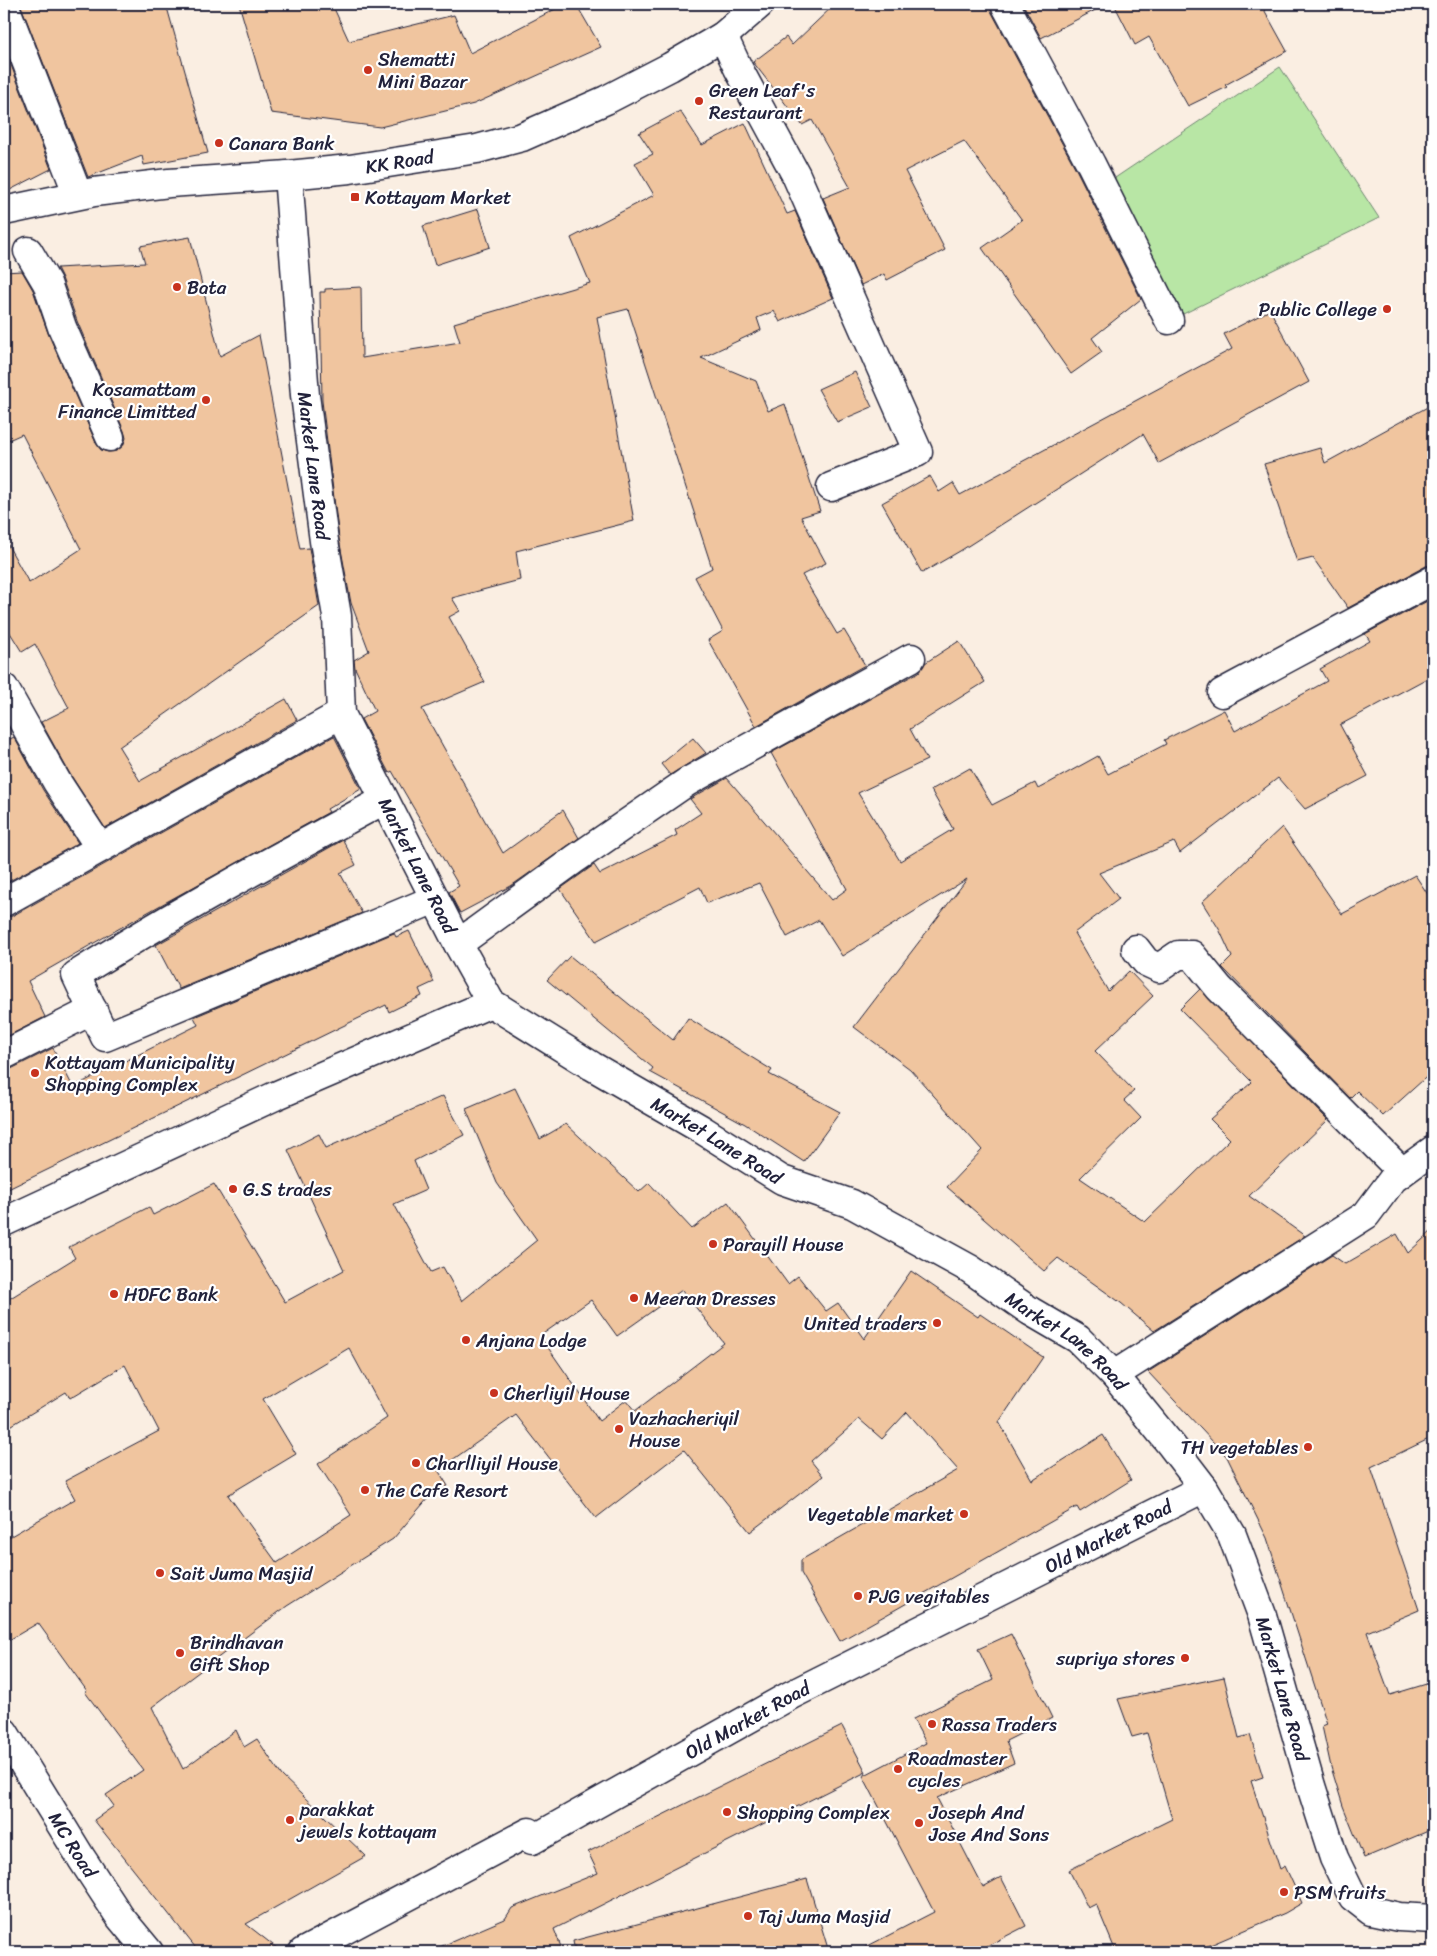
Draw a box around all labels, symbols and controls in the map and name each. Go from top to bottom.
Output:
place label: Shematti Mini Bazar [378,43,468,98]
marker: Shematti Mini Bazar [362,64,374,76]
place label: Green Leaf's Restaurant [709,74,815,129]
marker: Green Leaf's Restaurant [693,95,705,107]
place label: Canara Bank [229,127,335,160]
marker: Canara Bank [213,137,225,149]
street label: KK Road [363,139,438,183]
place label: Kottayam Market [365,181,511,214]
marker: Kottayam Market [349,191,361,203]
place label: Bata [187,271,227,304]
marker: Bata [171,281,183,293]
place label: Public College [1259,293,1377,326]
marker: Public College [1381,303,1393,315]
place label: Kosamattam Finance Limitted [58,373,197,428]
street label: Market Lane Road [288,390,340,543]
marker: Kosamattam Finance Limitted [200,394,212,406]
street label: Market Lane Road [369,791,467,940]
place label: Kottayam Municipality Shopping Complex [45,1046,235,1101]
marker: Kottayam Municipality Shopping Complex [29,1067,41,1079]
street label: Market Lane Road [645,1087,790,1194]
place label: G.S trades [243,1173,332,1206]
marker: G.S trades [227,1183,239,1195]
place label: Parayill House [723,1228,843,1261]
marker: Parayill House [707,1238,719,1250]
place label: HDFC Bank [124,1278,218,1311]
place label: Meeran Dresses [644,1282,776,1315]
street label: Market Lane Road [998,1282,1137,1399]
marker: HDFC Bank [108,1288,120,1300]
marker: Meeran Dresses [628,1292,640,1304]
place label: United traders [804,1307,927,1340]
marker: United traders [931,1317,943,1329]
place label: Anjana Lodge [475,1324,587,1357]
marker: Anjana Lodge [460,1334,472,1346]
place label: Cherliyil House [504,1377,630,1410]
marker: Cherliyil House [488,1387,500,1399]
place label: Vazhacheriyil House [629,1402,740,1457]
marker: Vazhacheriyil House [613,1423,625,1435]
place label: TH vegetables [1180,1431,1298,1464]
marker: TH vegetables [1302,1441,1314,1453]
place label: Charlliyil House [426,1447,558,1480]
marker: Charlliyil House [410,1457,422,1469]
place label: The Cafe Resort [375,1474,509,1507]
marker: The Cafe Resort [359,1484,371,1496]
street label: Old Market Road [1039,1489,1180,1582]
place label: Vegetable market [808,1498,954,1531]
marker: Vegetable market [958,1508,970,1520]
place label: Sait Juma Masjid [170,1557,313,1590]
marker: Sait Juma Masjid [154,1567,166,1579]
place label: PJG vegitables [868,1580,989,1613]
marker: PJG vegitables [852,1590,864,1602]
street label: Market Lane Road [1247,1612,1320,1766]
place label: Brindhavan Gift Shop [190,1626,283,1681]
place label: supriya stores [1055,1642,1175,1675]
marker: Brindhavan Gift Shop [174,1647,186,1659]
marker: supriya stores [1179,1652,1191,1664]
street label: Old Market Road [678,1671,817,1768]
place label: Rassa Traders [942,1708,1057,1741]
marker: Rassa Traders [926,1718,938,1730]
place label: Roadmaster cycles [908,1742,1008,1797]
marker: Roadmaster cycles [892,1763,904,1775]
place label: parakkat jewels kottayam [296,1793,437,1848]
place label: Shopping Complex [737,1796,890,1829]
place label: Joseph And Jose And Sons [928,1796,1049,1851]
street label: MC Road [40,1805,108,1886]
marker: Shopping Complex [721,1806,733,1818]
marker: parakkat jewels kottayam [284,1814,296,1826]
marker: Joseph And Jose And Sons [913,1817,925,1829]
place label: PSM fruits [1294,1876,1386,1909]
marker: PSM fruits [1278,1886,1290,1898]
place label: Taj Juma Masjid [758,1900,891,1933]
marker: Taj Juma Masjid [742,1910,754,1922]

